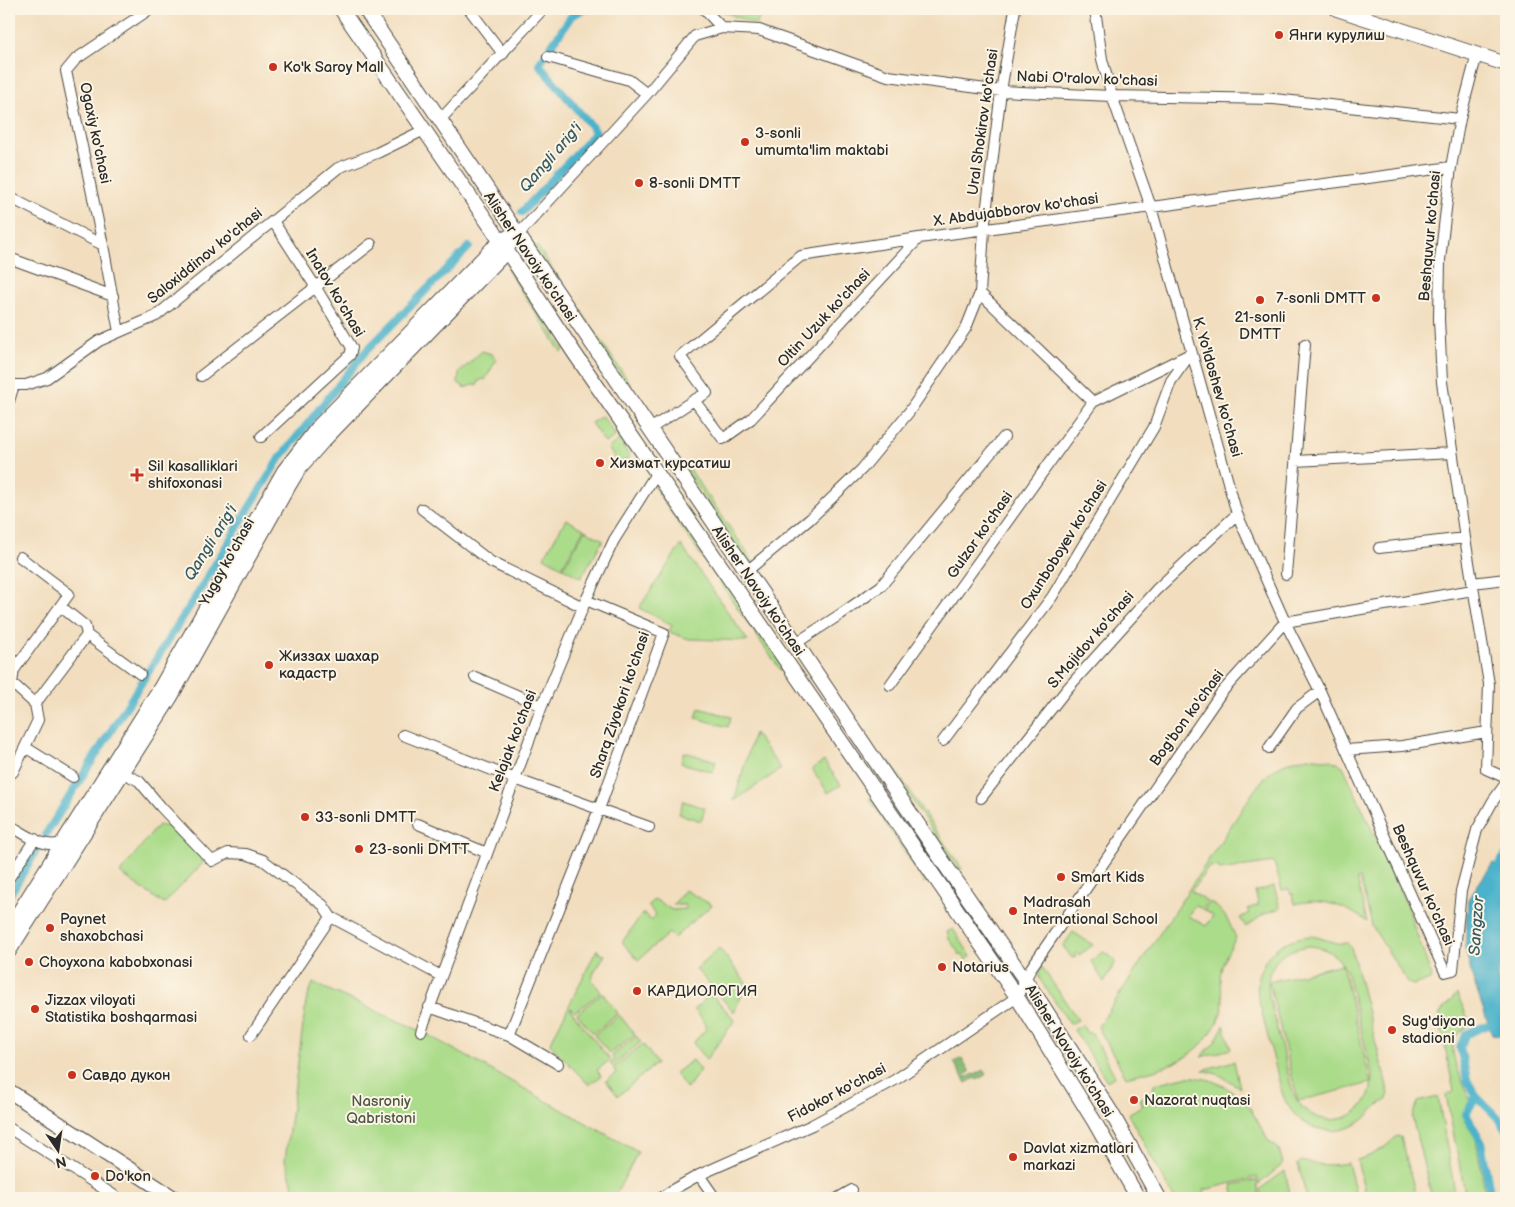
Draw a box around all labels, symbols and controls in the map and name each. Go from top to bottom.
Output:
place label: Янги курулиш [1289,26,1385,45]
marker: Янги курулиш [1273,29,1285,41]
street label: Ural Shokirov ko'chasi [963,48,1003,196]
place label: Ko'k Saroy Mall [283,58,384,77]
marker: Ko'k Saroy Mall [267,61,279,73]
street label: Nabi O'ralov ko'chasi [1016,67,1158,91]
street label: Ogaxiy ko'chasi [75,81,115,185]
water label: Qangli arig'i [516,118,587,196]
place label: 3-sonli umumta'lim maktabi [755,124,888,160]
marker: 3-sonli umumta'lim maktabi [739,136,751,148]
street label: Beshquvur ko'chasi [1415,170,1445,302]
place label: 8-sonli DMTT [649,174,740,193]
marker: 8-sonli DMTT [633,177,645,189]
street label: Alisher Navoiy ko'chasi [479,188,581,326]
street label: X. Abdujabborov ko'chasi [931,189,1100,231]
street label: Saloxiddinov ko'chasi [144,204,266,308]
street label: Inatov ko'chasi [301,245,369,341]
street label: Oltin Uzuk ko'chasi [774,265,874,371]
place label: 7-sonli DMTT [1276,289,1366,308]
marker: 7-sonli DMTT [1370,292,1382,304]
marker: 21-sonli DMTT [1254,294,1266,306]
place label: 21-sonli DMTT [1234,308,1286,344]
street label: K. Yo'ldoshev ko'chasi [1188,315,1246,459]
place label: Хизмат курсатиш [610,454,731,473]
place label: Sil kasalliklari shifoxonasi [148,457,238,493]
marker: Хизмат курсатиш [594,457,606,469]
marker: Sil kasalliklari shifoxonasi [130,468,144,482]
street label: Oxunboboyev ko'chasi [1016,477,1112,613]
street label: Gulzor ko'chasi [943,488,1017,582]
water label: Qangli arig'i [180,500,242,584]
street label: Yugay ko'chasi [195,515,259,610]
street label: Alisher Navoiy ko'chasi [707,522,809,660]
street label: S.Majidov ko'chasi [1044,587,1138,693]
street label: Sharq Ziyokori ko'chasi [586,629,654,781]
place label: Жиззах шахар кадастр [279,647,380,683]
marker: Жиззах шахар кадастр [263,659,275,671]
street label: Bog'bon ko'chasi [1146,666,1228,770]
street label: Kelajak ko'chasi [485,687,541,795]
place label: 33-sonli DMTT [315,808,416,827]
marker: 33-sonli DMTT [299,811,311,823]
street label: Beshquvur ko'chasi [1388,821,1458,949]
place label: 23-sonli DMTT [369,840,470,859]
marker: 23-sonli DMTT [353,843,365,855]
place label: Smart Kids [1071,868,1145,887]
marker: Smart Kids [1055,871,1067,883]
place label: Madrasah International School [1023,893,1158,929]
water label: Sangzor [1465,894,1489,956]
marker: Madrasah International School [1007,905,1019,917]
place label: Paynet shaxobchasi [60,910,143,946]
marker: Paynet shaxobchasi [44,922,56,934]
place label: Choyxona kabobxonasi [39,953,193,972]
marker: Choyxona kabobxonasi [23,956,35,968]
place label: Notarius [952,958,1010,977]
marker: Notarius [936,961,948,973]
street label: Alisher Navoiy ko'chasi [1020,981,1118,1121]
place label: КАРДИОЛОГИЯ [647,982,758,1001]
marker: КАРДИОЛОГИЯ [631,985,643,997]
place label: Jizzax viloyati Statistika boshqarmasi [45,991,197,1027]
marker: Jizzax viloyati Statistika boshqarmasi [29,1003,41,1015]
place label: Sug'diyona stadioni [1402,1012,1475,1048]
marker: Sug'diyona stadioni [1386,1024,1398,1036]
street label: Fidokor ko'chasi [784,1059,890,1127]
place label: Cавдо дукон [82,1066,170,1085]
marker: Cавдо дукон [66,1069,78,1081]
place label: Nazorat nuqtasi [1144,1091,1251,1110]
park label: Nasroniy Qabristoni [346,1092,416,1128]
marker: Nazorat nuqtasi [1128,1094,1140,1106]
north arrow [32,1124,82,1174]
place label: Davlat xizmatlari markazi [1023,1139,1134,1175]
marker: Davlat xizmatlari markazi [1007,1151,1019,1163]
text: N [54,1153,68,1172]
place label: Do'kon [105,1167,151,1186]
marker: Do'kon [89,1170,101,1182]

